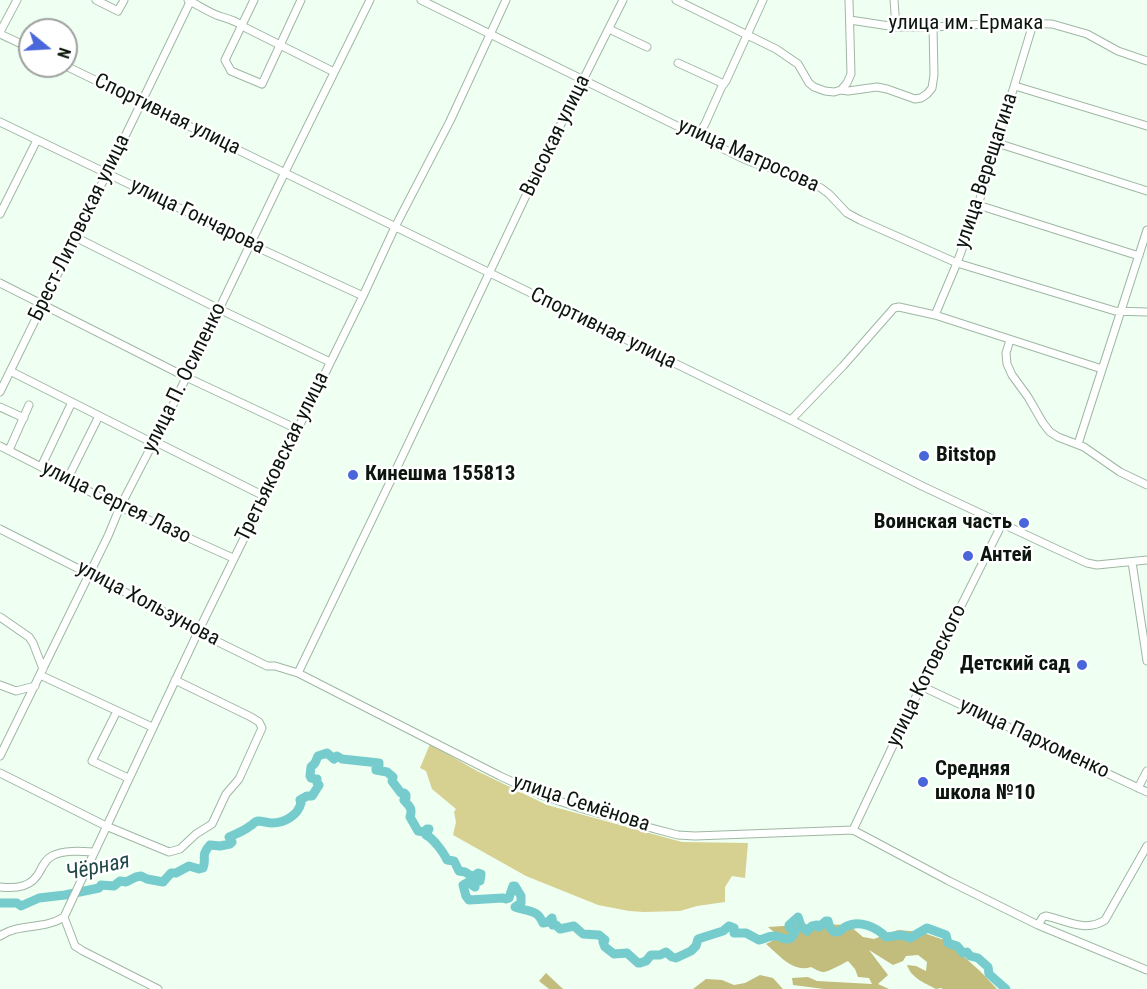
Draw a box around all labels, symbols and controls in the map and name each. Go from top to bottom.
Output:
street label: улица им. Ермака [889,11,1043,37]
north arrow [18,18,78,78]
text: N [53,45,74,61]
street label: Спортивная улица [90,69,244,161]
street label: Высокая улица [516,71,596,201]
street label: улица Верещагина [950,90,1024,252]
street label: улица Матросова [673,114,823,198]
street label: Брест-Литовская улица [24,131,136,325]
street label: улица Гончарова [125,173,269,261]
street label: Спортивная улица [526,283,680,375]
street label: улица П. Осипенко [138,299,232,457]
street label: Третьяковская улица [231,368,335,546]
place label: Bitstop [936,443,996,469]
marker: Bitstop [917,449,931,463]
street label: улица Сергея Лазо [37,456,195,550]
place label: Кинешма 155813 [365,462,515,488]
marker: Кинешма 155813 [346,468,360,482]
place label: Воинская часть [874,510,1012,536]
marker: Воинская часть [1017,516,1031,530]
place label: Антей [980,543,1032,569]
marker: Антей [961,549,975,563]
street label: улица Хользунова [72,556,224,652]
street label: улица Котовского [882,601,972,751]
place label: Детский сад [960,652,1070,678]
marker: Детский сад [1075,658,1089,672]
street label: улица Пархоменко [955,693,1113,785]
place label: Средняя школа №10 [935,757,1035,807]
street label: улица Семёнова [509,770,653,838]
marker: Средняя школа №10 [916,775,930,789]
water label: Чёрная [64,848,132,888]

